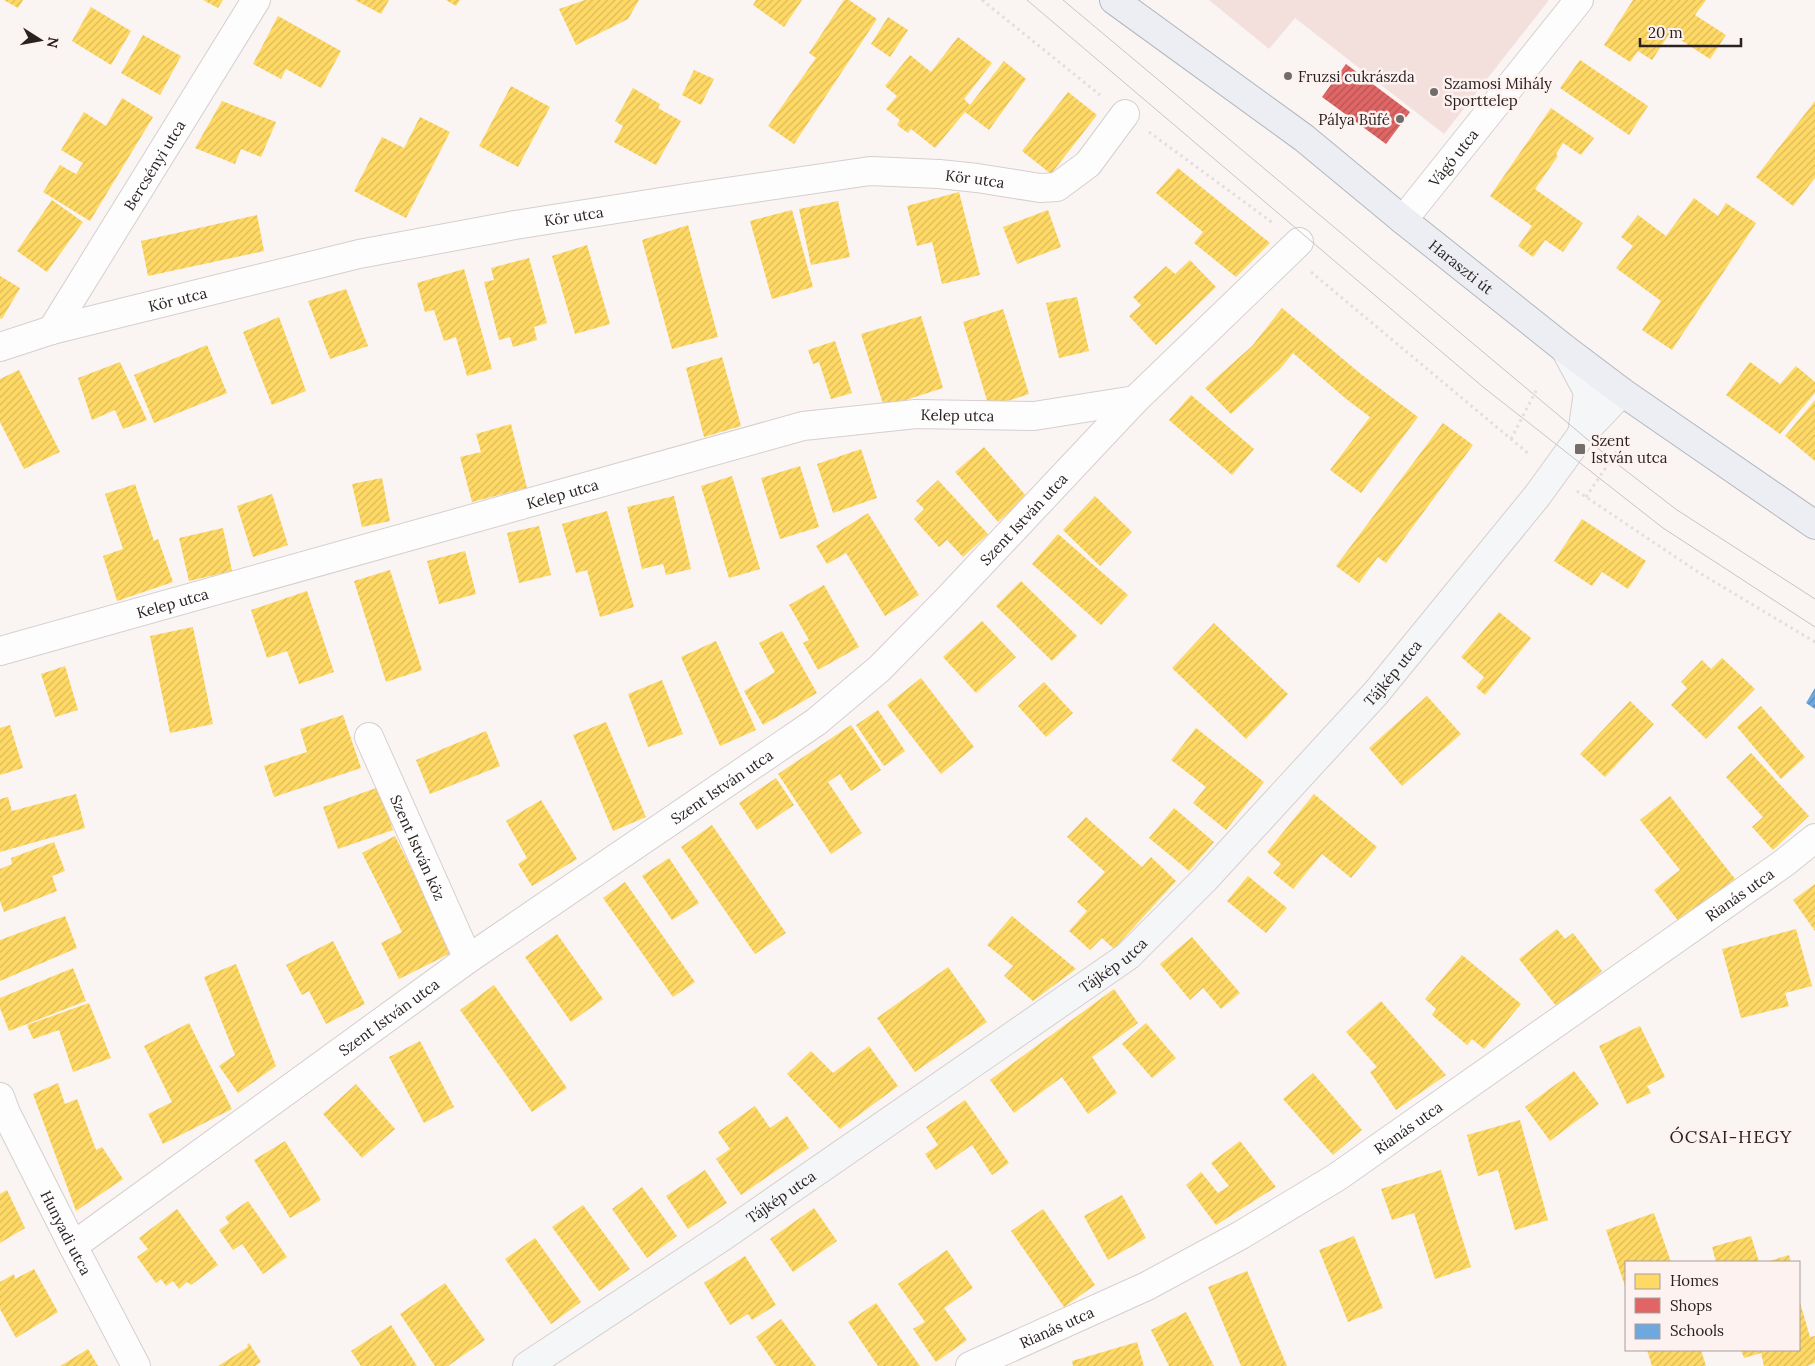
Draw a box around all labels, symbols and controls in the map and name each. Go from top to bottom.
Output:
north arrow [15,15,65,65]
scale bar [1640,15,1741,47]
text: 20 m [1648,23,1683,42]
text: N [43,35,63,50]
place label: Fruzsi cukrászda [1298,67,1415,86]
marker: Fruzsi cukrászda [1282,70,1294,82]
place label: Szamosi Mihály Sporttelep [1444,74,1552,110]
marker: Szamosi Mihály Sporttelep [1428,86,1440,98]
place label: Pálya Büfé [1318,110,1390,129]
marker: Pálya Büfé [1394,113,1406,125]
street label: Bercsényi utca [119,116,189,214]
street label: Vágó utca [1423,125,1482,191]
street label: Kör utca [944,165,1006,192]
street label: Kör utca [543,202,605,230]
street label: Haraszti út [1425,235,1498,298]
street label: Kör utca [146,282,209,315]
street label: Kelep utca [920,405,995,425]
place label: Szent István utca [1591,431,1668,467]
marker: Szent István utca [1573,442,1587,456]
street label: Szent István utca [975,468,1071,569]
street label: Kelep utca [524,474,601,513]
street label: Kelep utca [134,584,211,622]
street label: Tájkép utca [1359,636,1425,710]
street label: Szent István utca [667,745,777,828]
street label: Szent István köz [386,792,450,903]
street label: Rianás utca [1701,864,1778,925]
street label: Tájkép utca [1075,933,1151,997]
street label: Szent István utca [335,974,443,1060]
street label: Rianás utca [1370,1096,1446,1158]
district label: ÓCSAI-HEGY [1670,1125,1792,1148]
street label: Tájkép utca [742,1166,819,1227]
street label: Hunyadi utca [37,1187,96,1278]
legend [1625,1261,1800,1351]
text: Homes [1670,1271,1719,1290]
text: Shops [1670,1296,1712,1315]
street label: Rianás utca [1016,1302,1097,1352]
text: Schools [1670,1321,1724,1340]

